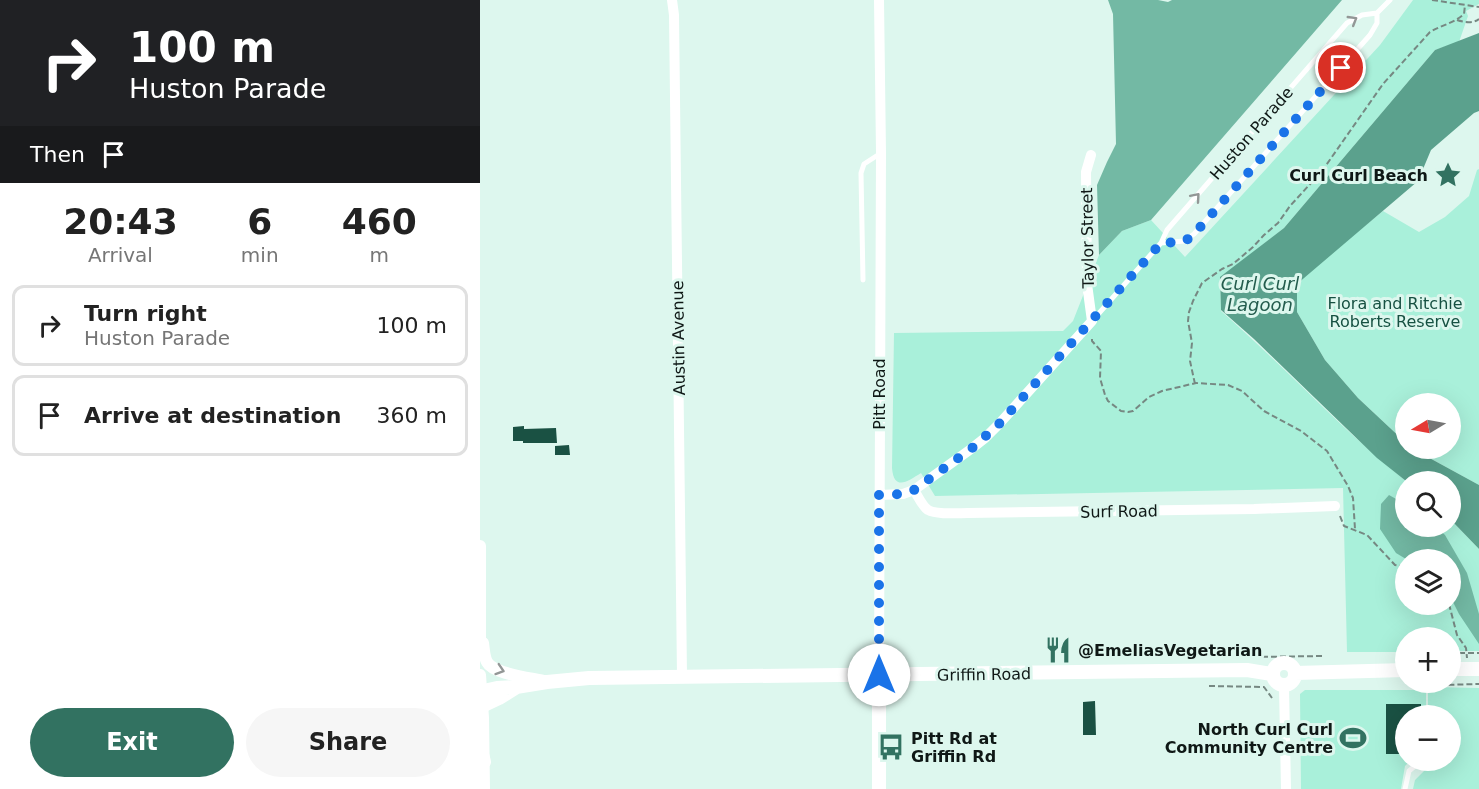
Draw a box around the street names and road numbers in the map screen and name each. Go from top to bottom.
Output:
street label: Huston Parade [1206,83,1297,184]
street label: Taylor Street [1077,187,1098,290]
street label: Austin Avenue [668,280,689,396]
street label: Pitt Road [870,358,889,430]
street label: Surf Road [1080,501,1158,522]
street label: Griffin Road [937,664,1031,685]

